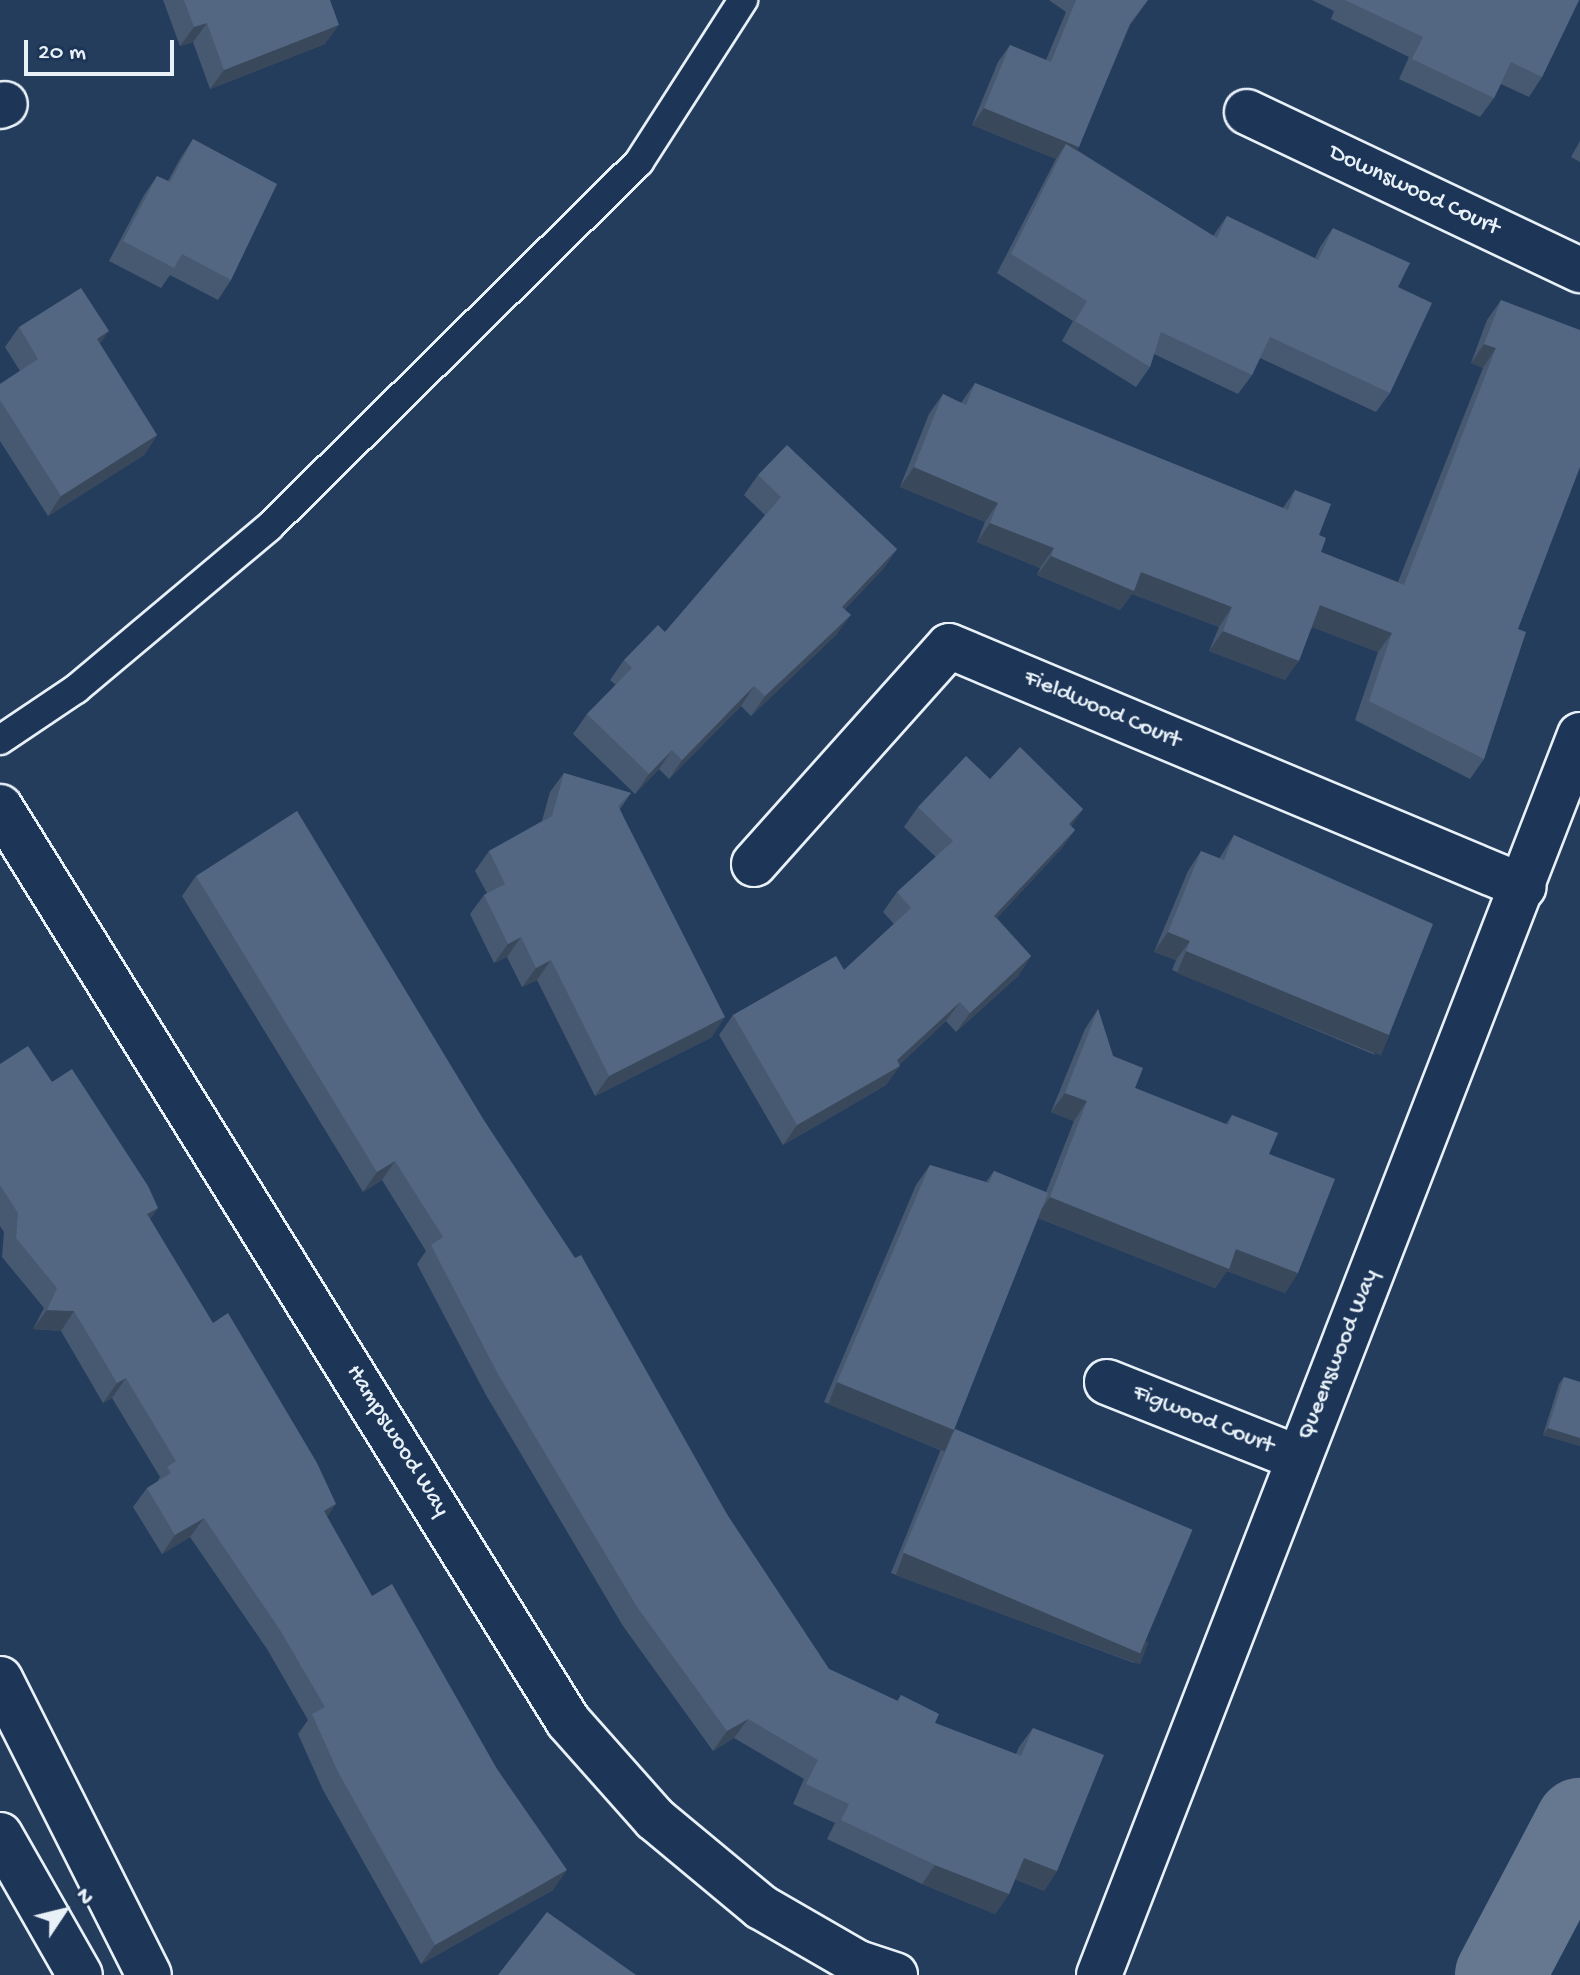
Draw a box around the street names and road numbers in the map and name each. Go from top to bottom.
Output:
street label: Downswood Court [1324,139,1504,243]
street label: Fieldwood Court [1019,664,1185,756]
street label: Queenswood Way [1292,1266,1386,1444]
street label: Hampswood Way [339,1360,455,1522]
street label: Figwood Court [1128,1379,1278,1461]

